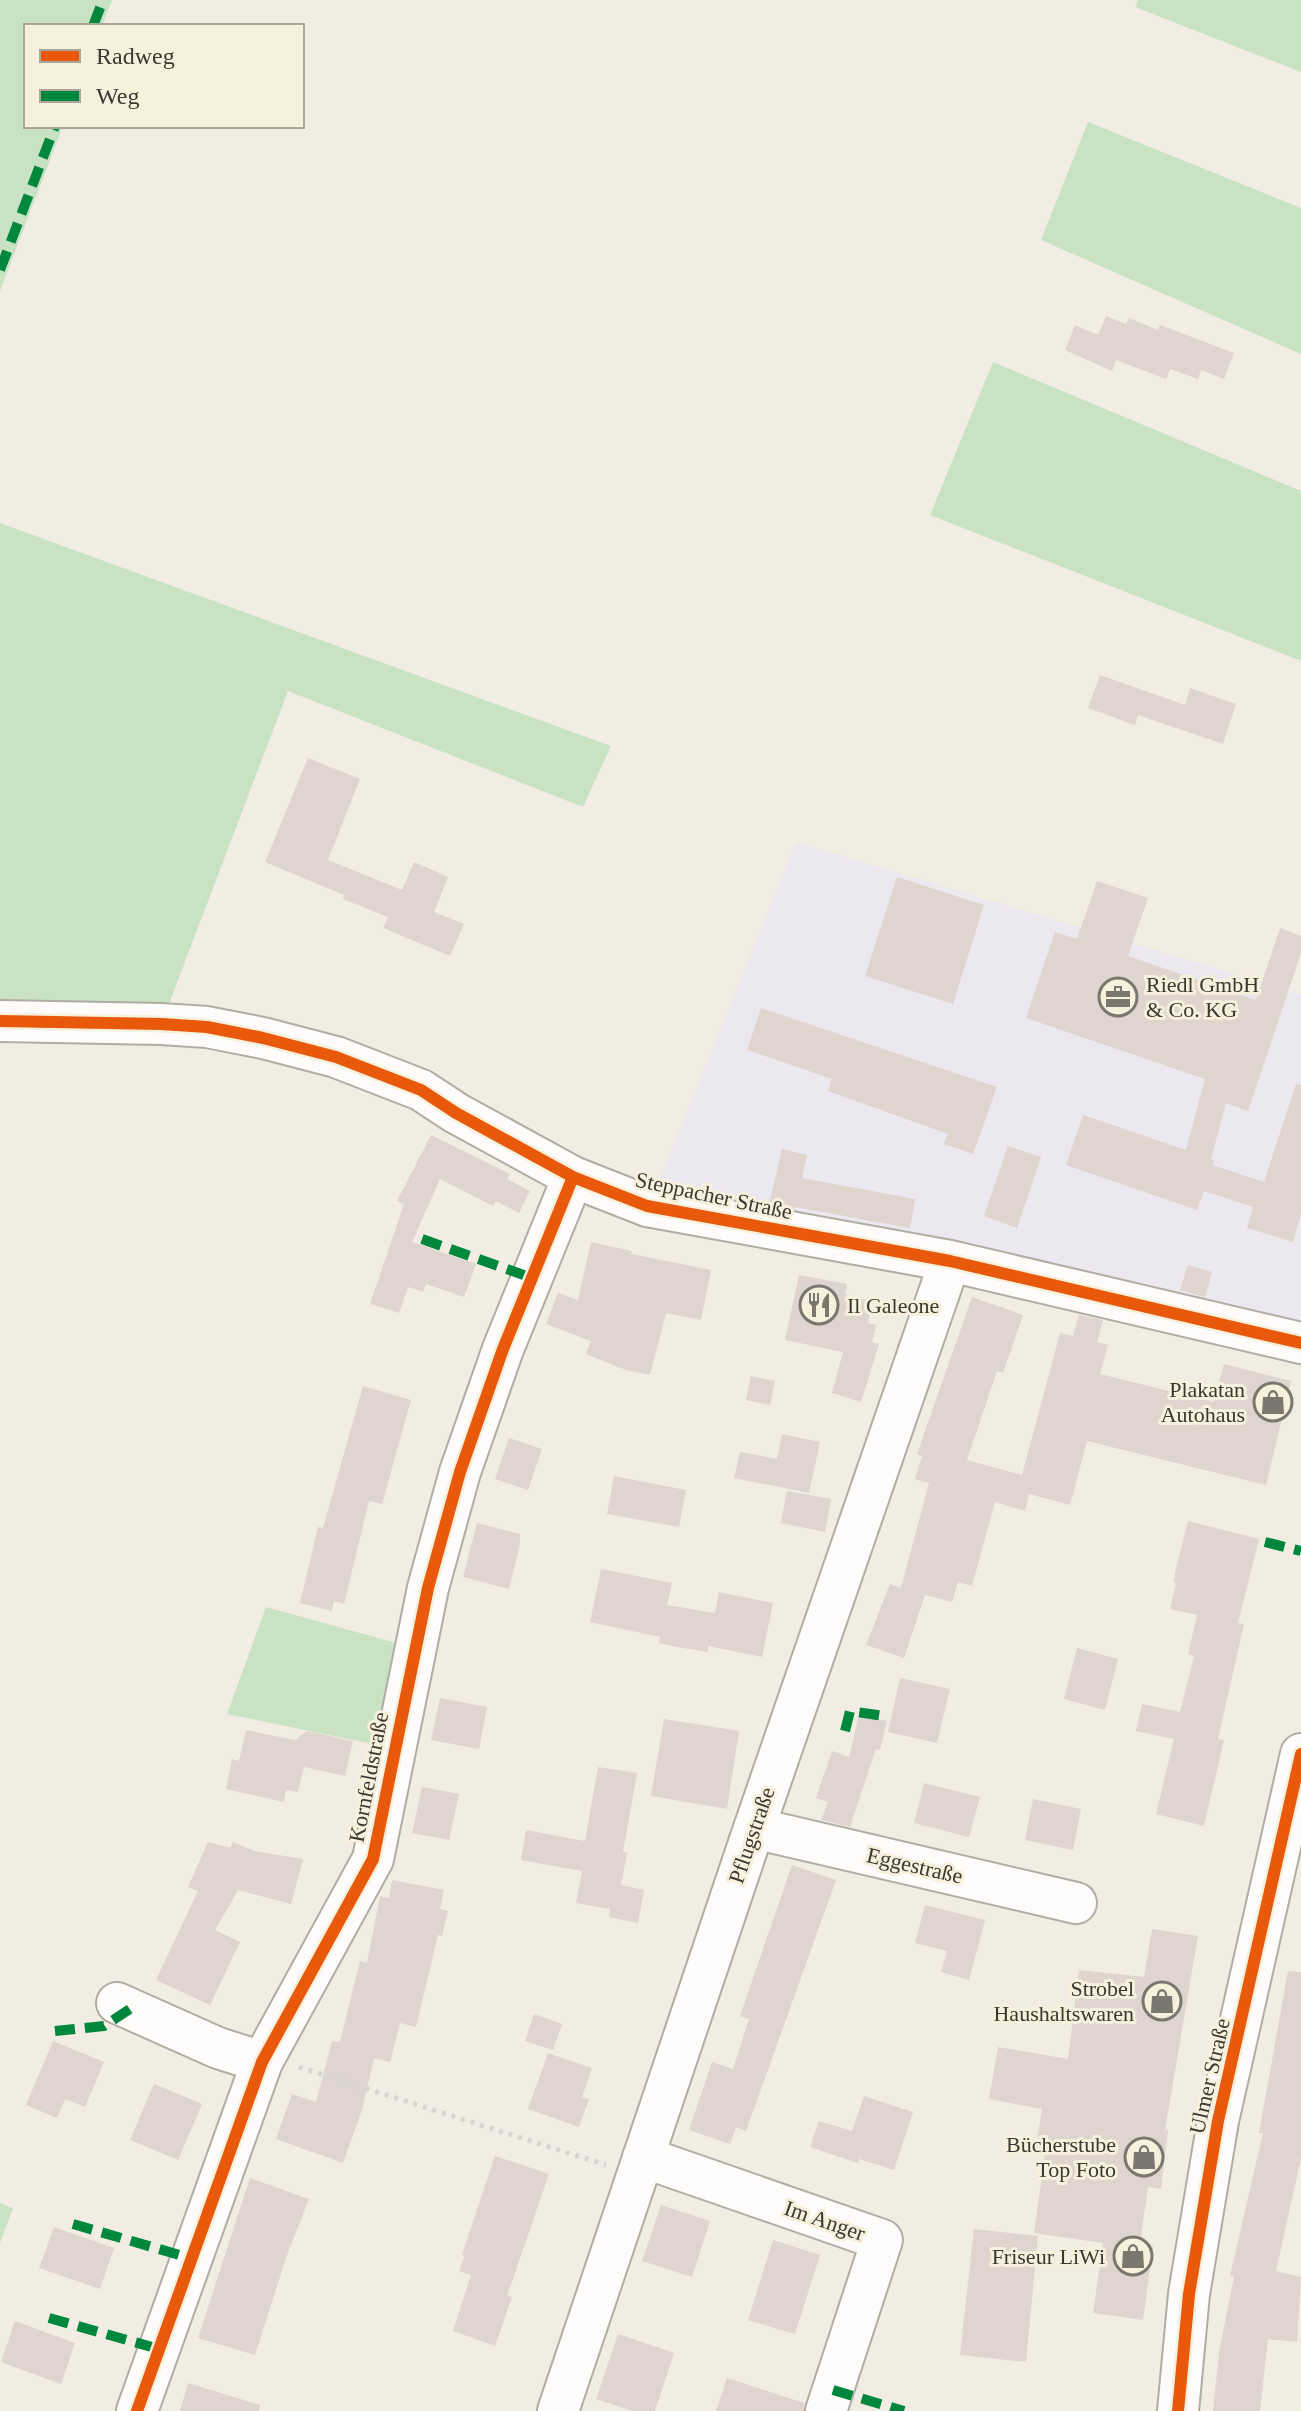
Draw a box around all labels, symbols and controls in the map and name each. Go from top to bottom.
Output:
legend [24,24,304,128]
text: Radweg [96,43,175,69]
text: Weg [96,83,139,109]
place label: Riedl GmbH & Co. KG [1146,972,1259,1022]
office icon: Riedl GmbH & Co. KG [1097,976,1139,1018]
street label: Steppacher Straße [633,1167,794,1224]
restaurant icon: Il Galeone [798,1284,840,1326]
place label: Il Galeone [847,1293,939,1318]
place label: Plakatan Autohaus [1161,1377,1245,1427]
shop icon: Plakatan Autohaus [1252,1381,1294,1423]
street label: Kornfeldstraße [344,1710,393,1844]
street label: Pflugstraße [723,1784,780,1887]
street label: Eggestraße [864,1842,965,1889]
place label: Strobel Haushaltswaren [993,1976,1134,2026]
shop icon: Strobel Haushaltswaren [1141,1980,1183,2022]
street label: Ulmer Straße [1184,2016,1235,2136]
place label: Bücherstube Top Foto [1006,2132,1116,2182]
shop icon: Bücherstube Top Foto [1123,2136,1165,2178]
street label: Im Anger [781,2195,869,2246]
shop icon: Friseur LiWi [1112,2235,1154,2277]
place label: Friseur LiWi [992,2244,1105,2269]

